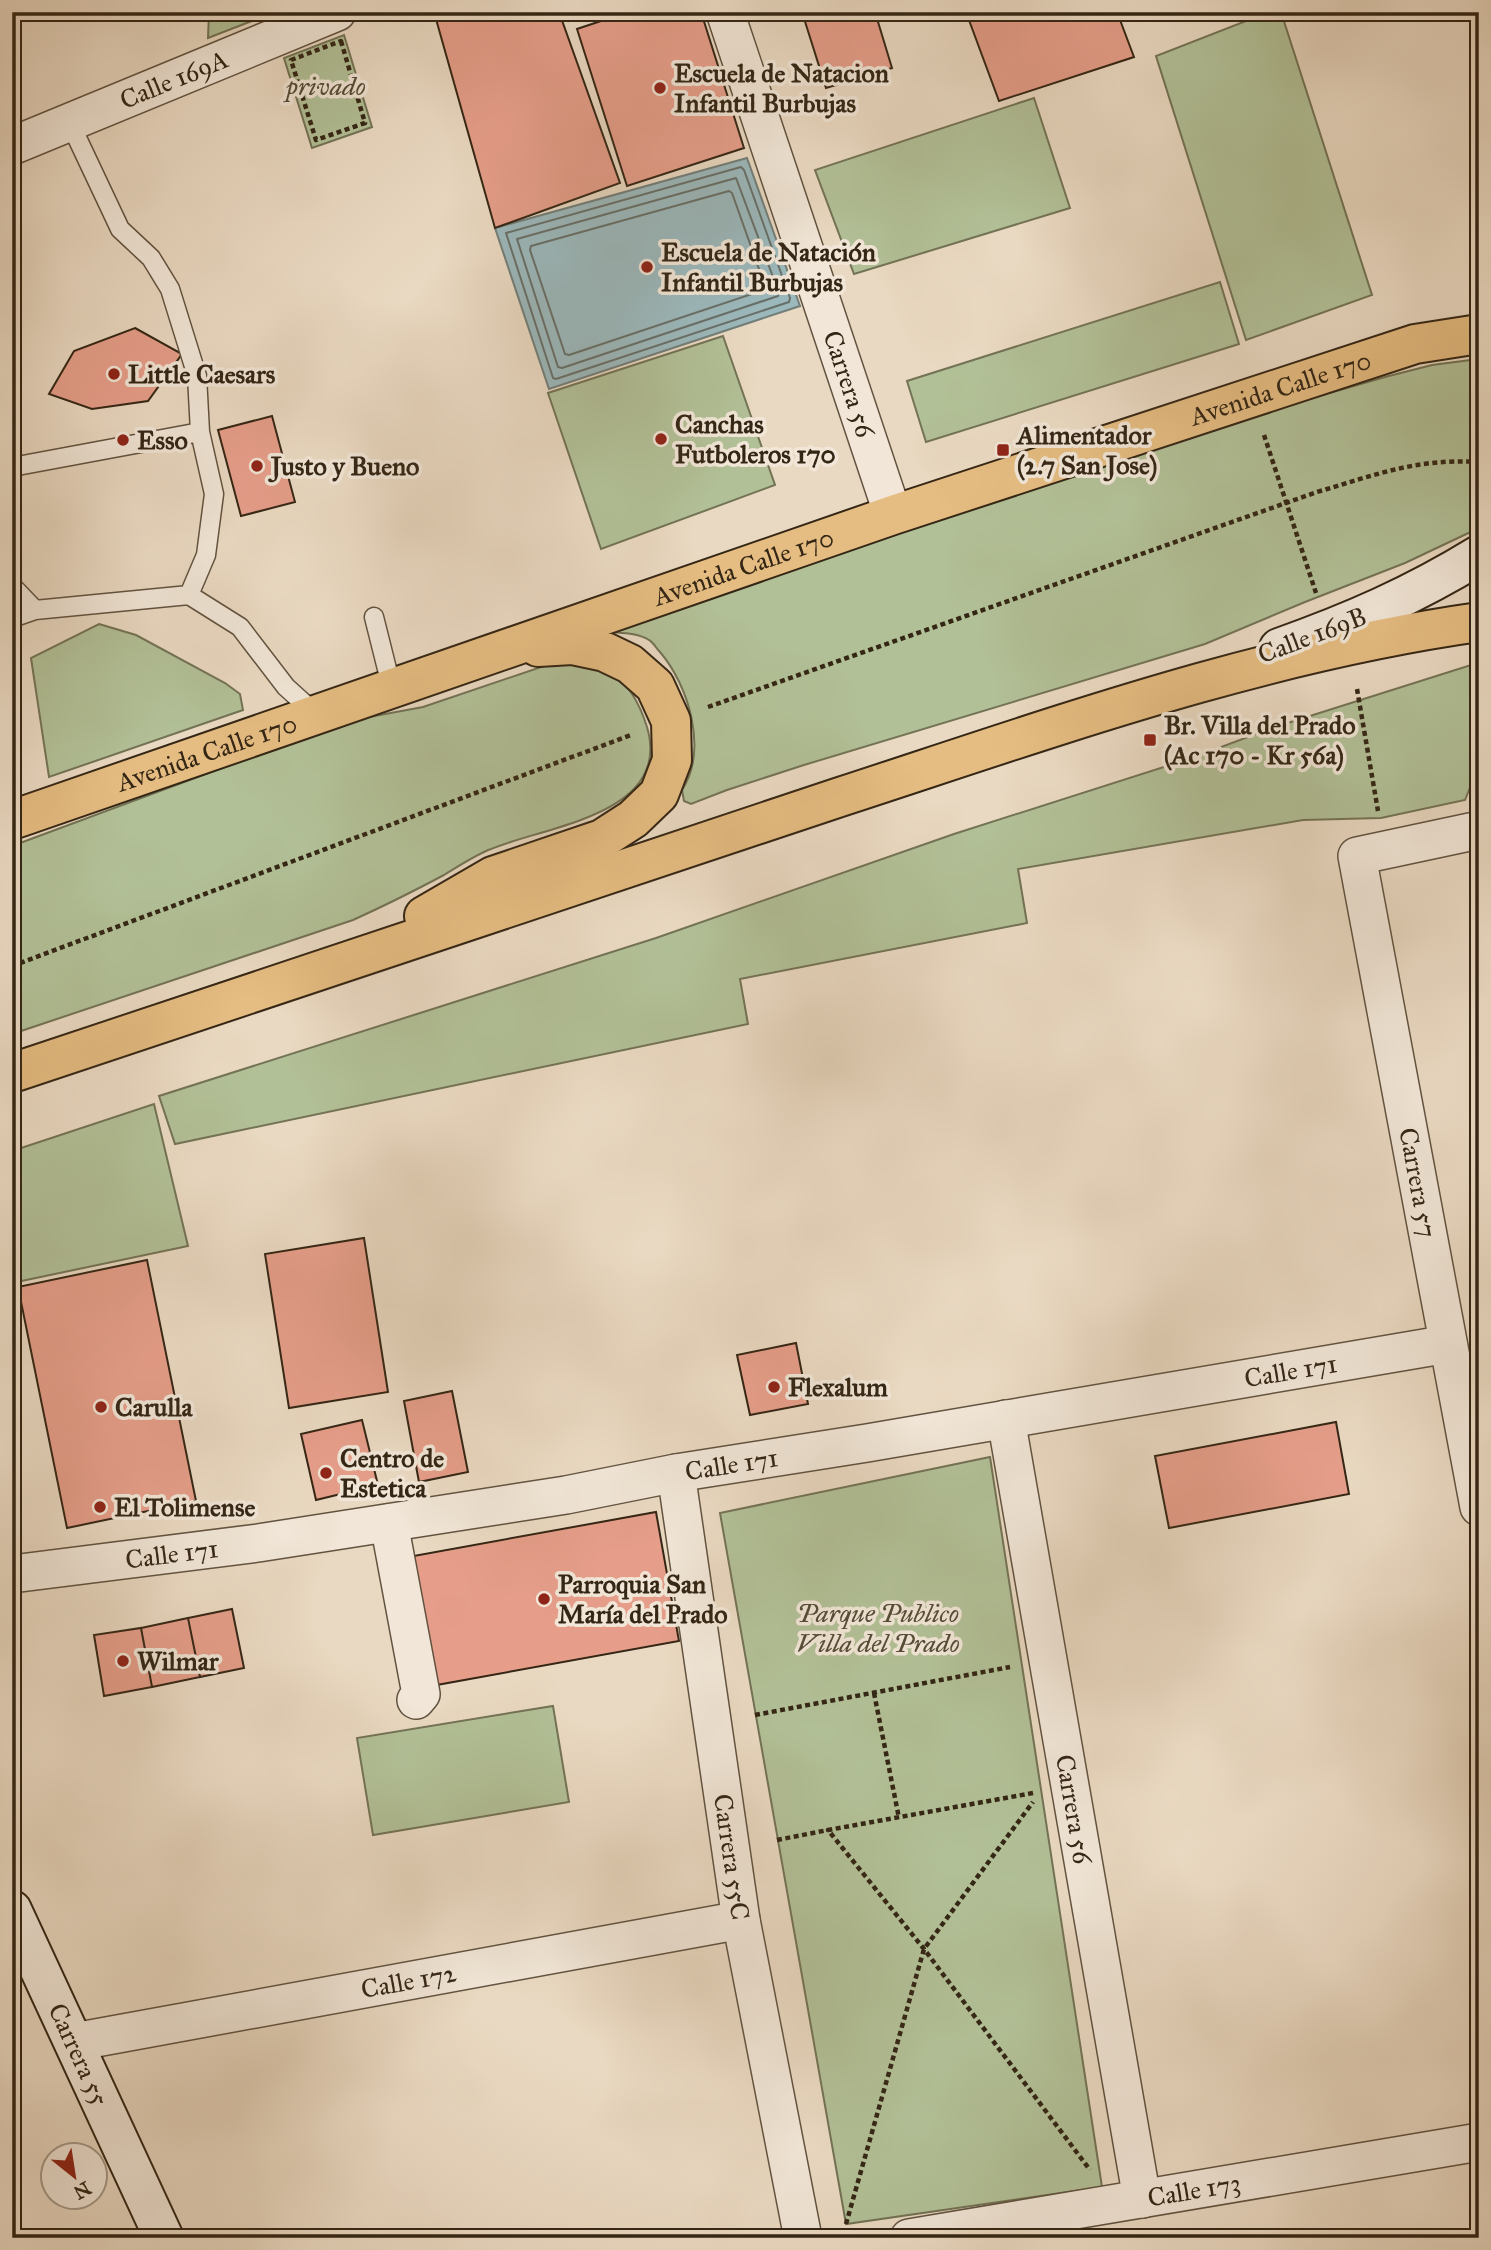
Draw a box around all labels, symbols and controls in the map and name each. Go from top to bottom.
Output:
street label: Calle 169A [115,43,233,116]
place label: Escuela de Natacion Infantil Burbujas [674,57,889,119]
park label: privado [282,70,366,103]
marker: Escuela de Natacion Infantil Burbujas [652,80,668,96]
place label: Escuela de Natación Infantil Burbujas [661,236,876,298]
marker: Escuela de Natación Infantil Burbujas [639,259,655,275]
street label: Carrera 56 [816,326,882,442]
street label: Avenida Calle 170 [1185,343,1375,433]
place label: Little Caesars [128,358,276,390]
marker: Little Caesars [106,366,122,382]
place label: Canchas Futboleros 170 [675,408,836,470]
place label: Alimentador (2.7 San Jose) [1015,419,1157,482]
place label: Esso [137,424,188,456]
marker: Canchas Futboleros 170 [653,431,669,447]
marker: Esso [115,432,131,448]
marker: Alimentador (2.7 San Jose) [995,442,1011,458]
place label: Justo y Bueno [268,450,419,483]
marker: Justo y Bueno [249,458,265,474]
street label: Avenida Calle 170 [648,521,838,613]
street label: Calle 169B [1253,600,1371,670]
street label: Avenida Calle 170 [111,707,301,799]
place label: Br. Villa del Prado (Ac 170 - Kr 56a) [1164,709,1355,772]
marker: Br. Villa del Prado (Ac 170 - Kr 56a) [1142,732,1158,748]
street label: Carrera 57 [1392,1125,1444,1240]
street label: Calle 171 [1242,1347,1340,1394]
place label: Flexalum [788,1371,888,1403]
marker: Flexalum [766,1379,782,1395]
place label: Carulla [115,1391,194,1423]
marker: Carulla [93,1399,109,1415]
street label: Calle 171 [683,1441,780,1487]
place label: Centro de Estetica [340,1442,444,1504]
marker: Centro de Estetica [318,1465,334,1481]
place label: El Tolimense [114,1491,255,1523]
marker: El Tolimense [92,1499,108,1515]
street label: Calle 171 [123,1532,220,1576]
place label: Parroquia San María del Prado [558,1568,728,1630]
marker: Parroquia San María del Prado [536,1591,552,1607]
park label: Parque Publico Villa del Prado [797,1597,960,1659]
place label: Wilmar [137,1645,220,1677]
marker: Wilmar [115,1653,131,1669]
street label: Carrera 56 [1049,1752,1099,1867]
street label: Carrera 55C [707,1792,757,1922]
street label: Calle 172 [358,1956,459,2005]
street label: Carrera 55 [41,1998,116,2111]
north arrow [38,2142,108,2212]
street label: Calle 173 [1145,2166,1243,2214]
text: N [70,2176,95,2204]

